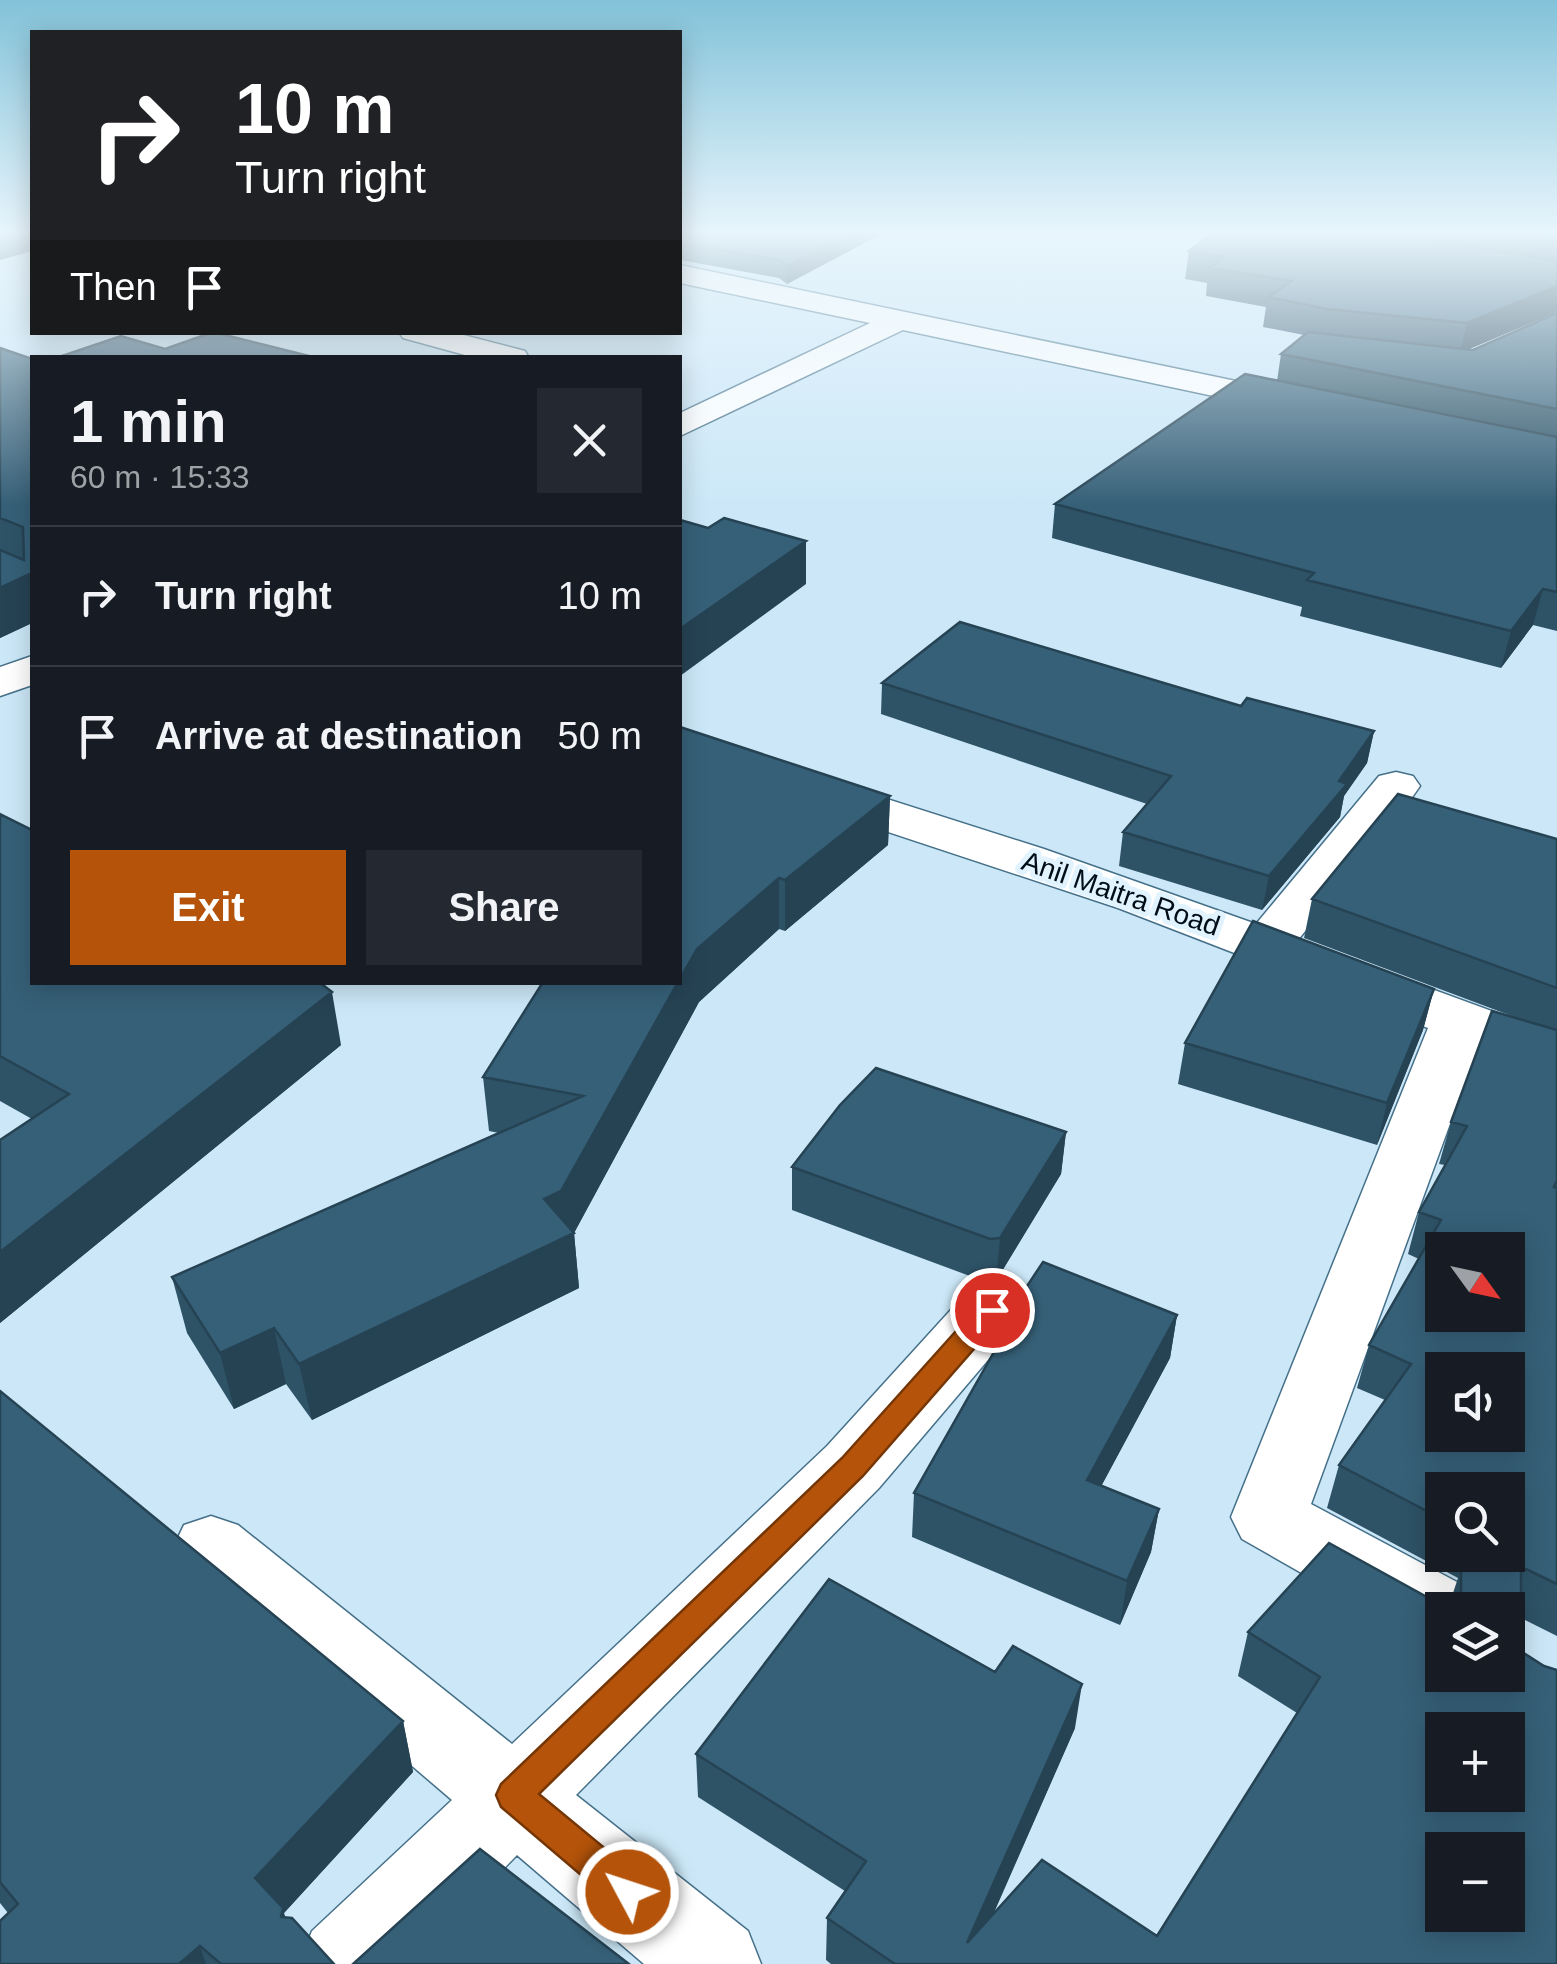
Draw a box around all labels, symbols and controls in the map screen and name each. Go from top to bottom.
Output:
icon: right [70,70,200,200]
text: 10 m [235,70,395,148]
text: Turn right [235,152,426,203]
icon: arrive [177,260,232,315]
text: Then [70,266,157,308]
text: 1 min [70,388,227,455]
button: close [537,388,642,493]
text: 60 m · 15:33 [70,459,250,495]
icon: right [70,569,125,624]
text: Turn right [155,575,332,617]
text: 10 m [558,575,642,617]
icon: arrive [70,709,125,764]
text: Arrive at destination [155,715,522,757]
text: 50 m [558,715,642,757]
street label: Anil Maitra Road [1018,845,1224,942]
button: Exit [70,850,346,965]
button: Share [366,850,642,965]
north arrow [1425,1232,1525,1332]
map controls [1425,1232,1525,1932]
pin [950,1268,1035,1353]
icon: arrive [965,1283,1020,1338]
button: sound [1425,1352,1525,1452]
button: search [1425,1472,1525,1572]
button: layers [1425,1592,1525,1692]
button: + [1425,1712,1525,1812]
button: − [1425,1832,1525,1932]
position arrow [576,1840,680,1944]

